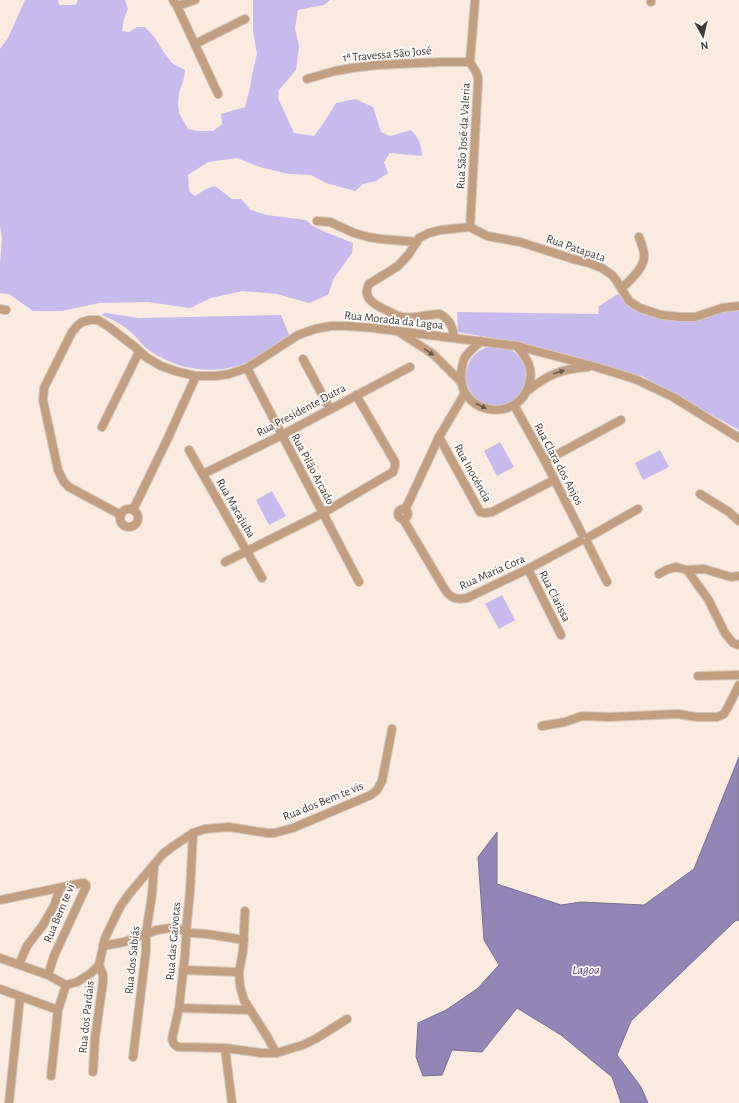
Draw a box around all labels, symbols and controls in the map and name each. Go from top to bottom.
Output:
north arrow [683,16,723,56]
text: N [700,39,709,51]
street label: 1ª Travessa São José [342,44,432,64]
street label: Rua São José da Valeria [454,82,472,189]
street label: Rua Patapata [545,232,608,264]
street label: Rua Morada da Lagoa [344,309,445,331]
one-way arrow [424,348,434,356]
one-way arrow [554,369,566,375]
street label: Rua Presidente Dutra [254,381,348,439]
one-way arrow [475,403,487,409]
street label: Rua Clara dos Anjos [531,421,586,507]
street label: Rua Pilão Arcado [289,432,337,507]
street label: Rua Inocéncia [452,442,494,505]
street label: Rua Macajuba [213,476,258,540]
street label: Rua Maria Cora [457,552,527,592]
street label: Rua Clarissa [537,568,573,624]
street label: Rua dos Bem te vis [281,779,365,823]
street label: Rua Bem te vi [41,882,77,944]
street label: Rua das Gaivotas [164,901,182,981]
street label: Rua dos Sabiás [122,925,142,995]
water label: Lagoa [572,964,600,977]
street label: Rua dos Pardais [76,980,96,1054]

